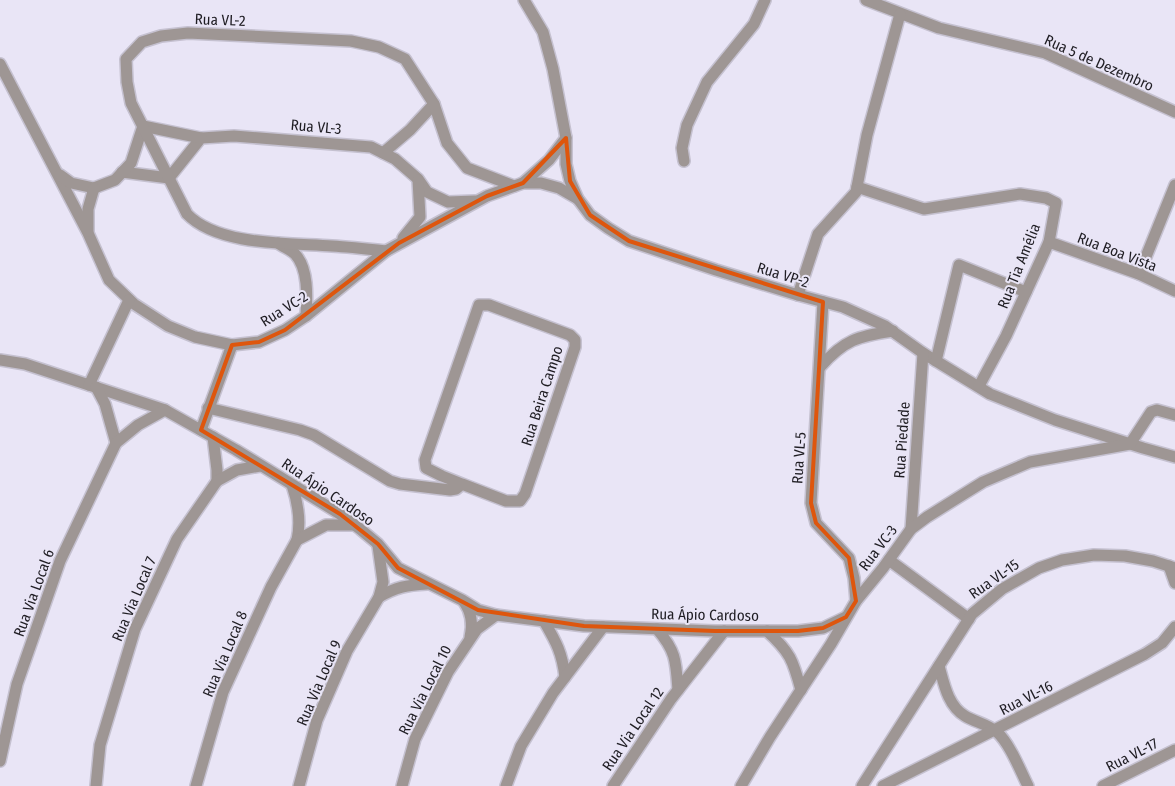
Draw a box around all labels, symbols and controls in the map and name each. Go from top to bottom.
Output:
street label: Rua VL-2 [194,10,246,30]
street label: Rua 5 de Dezembro [1042,31,1157,95]
street label: Rua VL-3 [290,116,342,138]
street label: Rua Tia Amélia [994,221,1044,311]
street label: Rua Boa Vista [1075,229,1159,275]
street label: Rua VP-2 [755,259,812,292]
street label: Rua VC-2 [257,287,311,331]
street label: Rua Beira Campo [517,344,567,448]
street label: Rua Piedade [890,401,914,479]
street label: Rua VL-5 [788,431,810,485]
street label: Rua Ápio Cardoso [278,454,378,530]
street label: Rua VC-3 [855,521,901,574]
street label: Rua Via Local 6 [10,547,58,639]
street label: Rua Via Local 7 [108,554,160,644]
street label: Rua VL-15 [966,555,1023,603]
street label: Rua Ápio Cardoso [651,605,759,625]
street label: Rua Via Local 8 [199,608,251,700]
street label: Rua Via Local 9 [293,637,345,729]
street label: Rua Via Local 10 [395,642,455,738]
street label: Rua VL-16 [996,677,1056,719]
street label: Rua Via Local 12 [598,684,668,774]
street label: Rua VL-17 [1103,734,1161,776]

